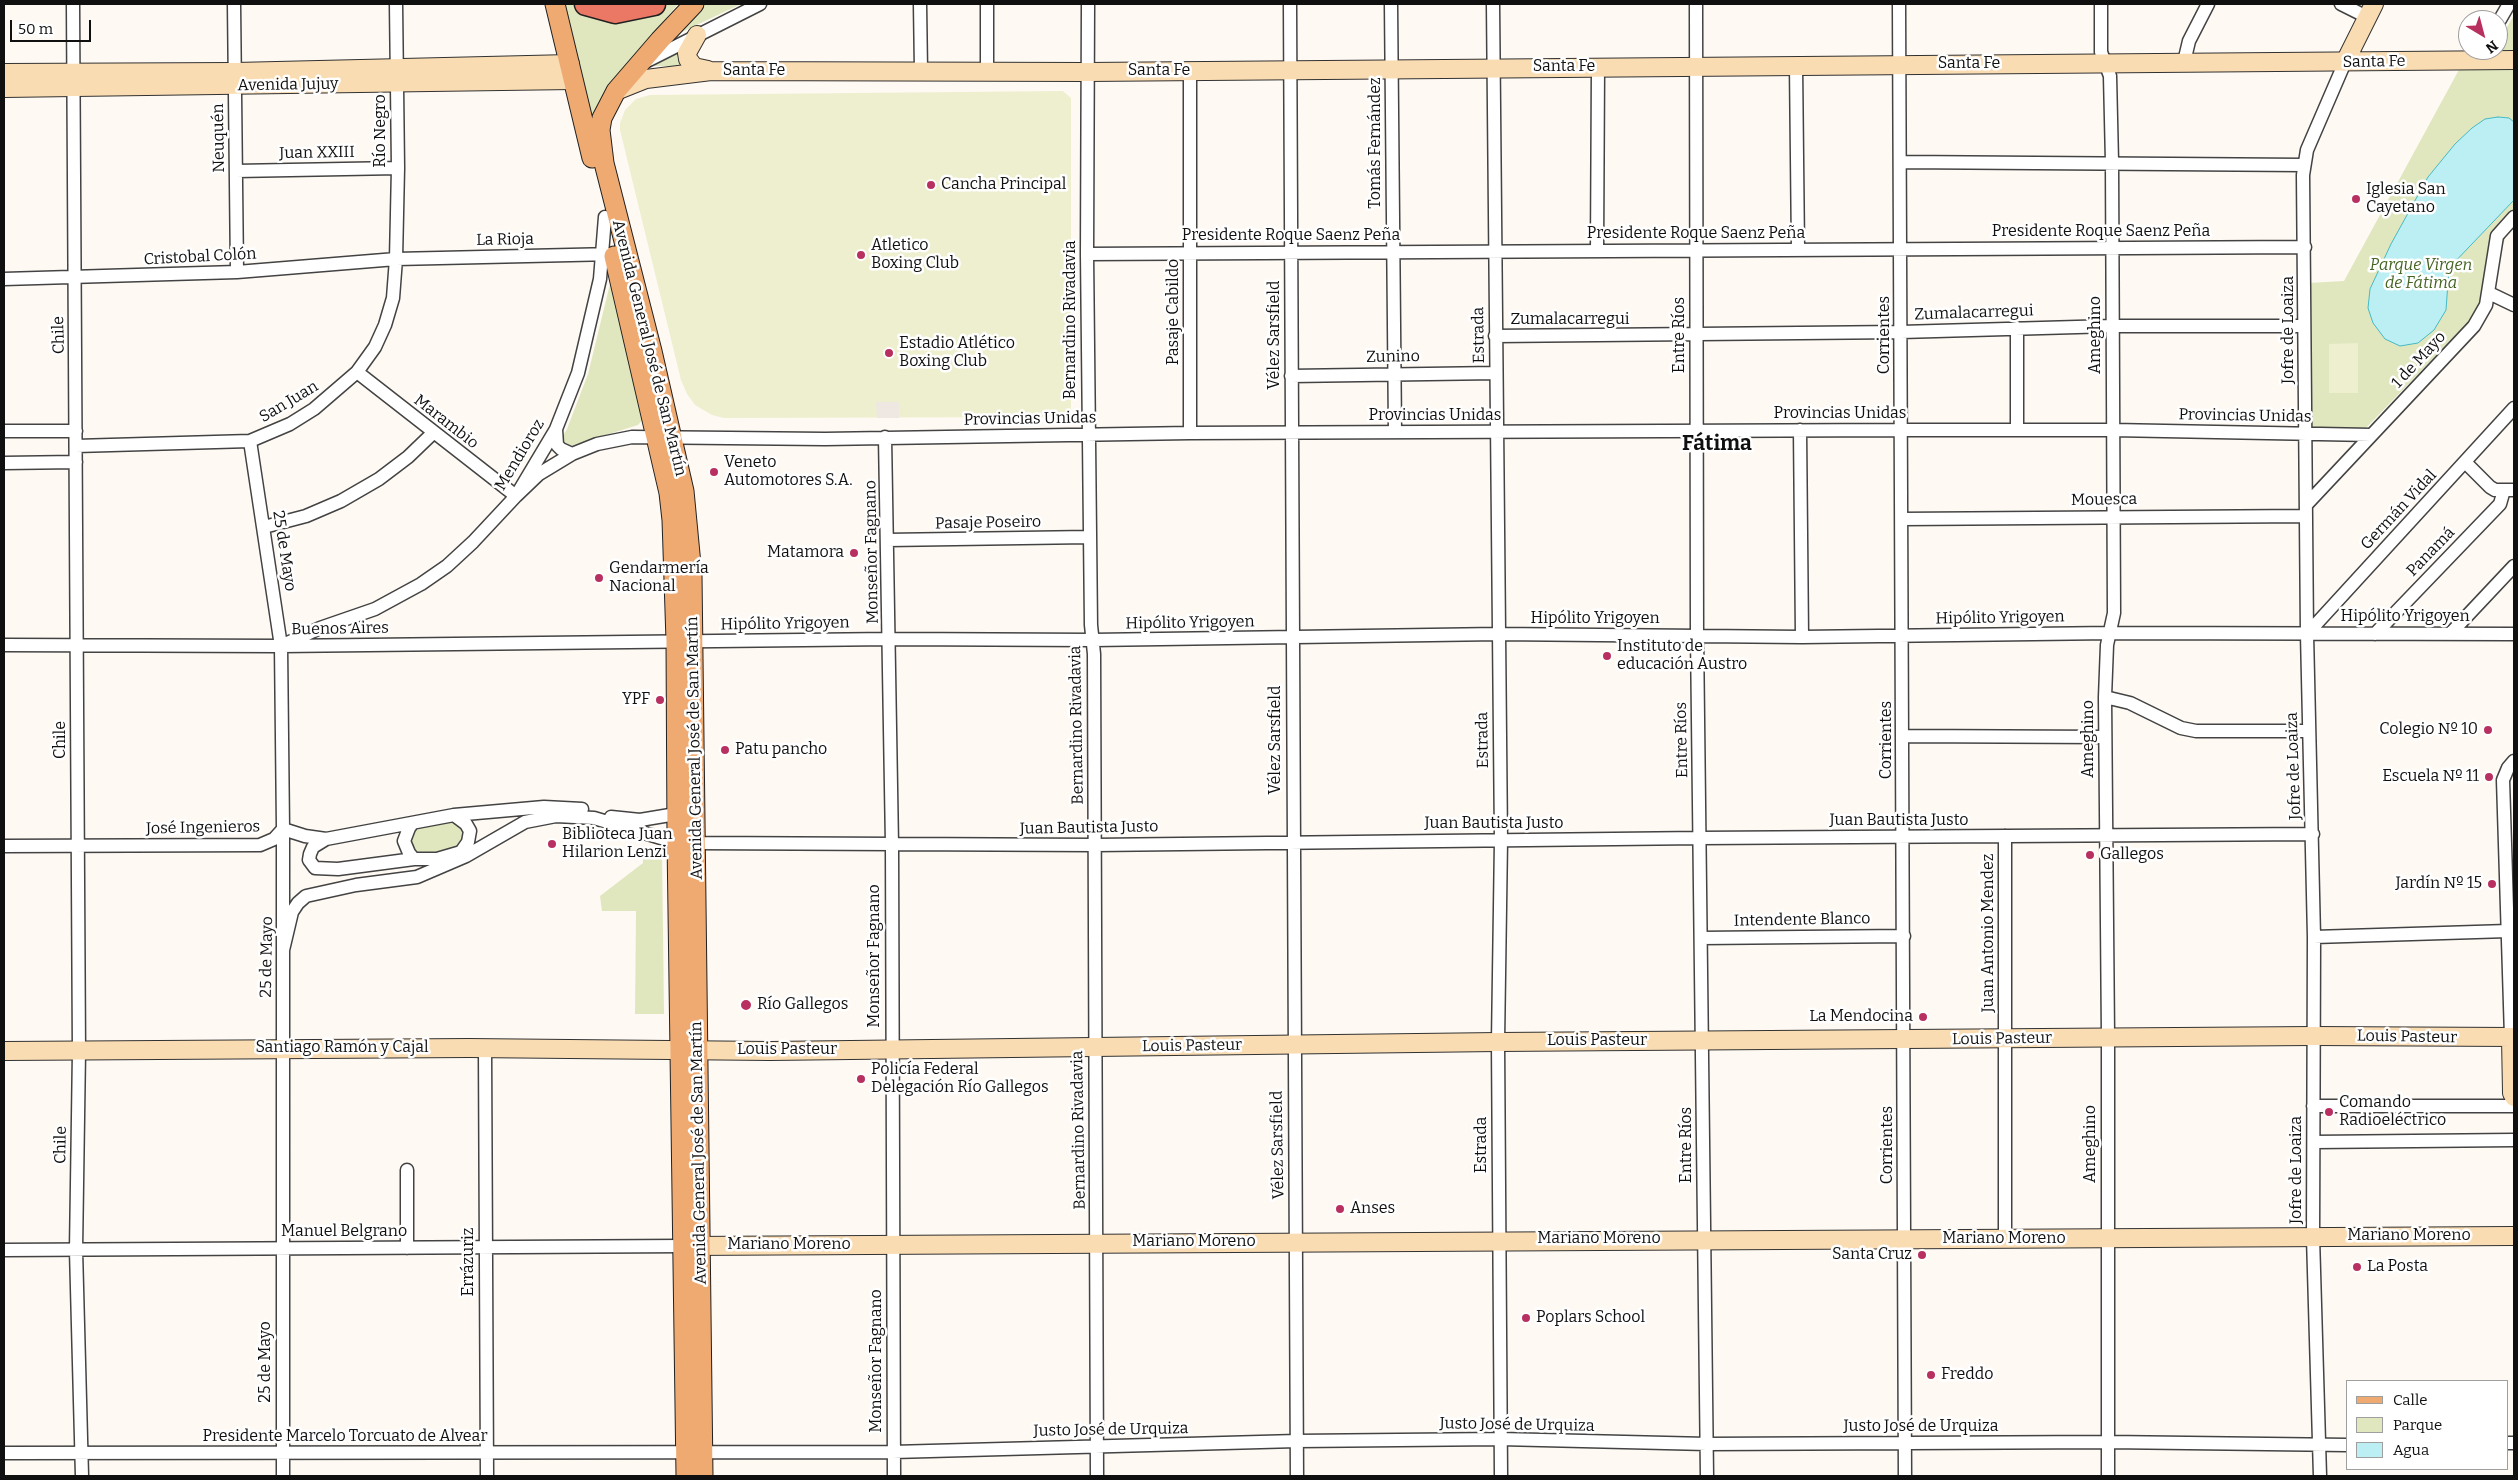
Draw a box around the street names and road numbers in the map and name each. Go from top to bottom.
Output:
street label: Santa Fe [2342,52,2406,72]
street label: Santa Fe [1938,54,2000,74]
street label: Santa Fe [1533,57,1595,77]
street label: Santa Fe [723,61,785,81]
street label: Santa Fe [1128,61,1190,81]
street label: Avenida Jujuy [237,75,339,95]
street label: Tomás Fernández [1366,77,1386,209]
street label: Río Negro [371,94,391,168]
street label: Neuquén [209,103,229,173]
street label: Juan XXIII [279,143,355,163]
street label: Avenida General José de San Martín [608,218,690,478]
street label: Presidente Roque Saenz Peña [1992,222,2210,242]
street label: Presidente Roque Saenz Peña [1587,224,1805,244]
street label: Presidente Roque Saenz Peña [1182,226,1400,246]
street label: La Rioja [476,230,534,250]
street label: Bernardino Rivadavia [1061,240,1081,400]
street label: Cristobal Colón [143,244,257,270]
street label: Pasaje Cabildo [1164,259,1184,365]
street label: Jofre de Loaiza [2279,276,2299,384]
street label: Vélez Sarsfield [1265,281,1285,389]
street label: Corrientes [1875,296,1895,374]
street label: Ameghino [2086,296,2106,374]
street label: Entre Ríos [1670,297,1690,373]
street label: Zumalacarregui [1914,301,2034,325]
street label: Estrada [1469,307,1489,363]
street label: Zumalacarregui [1510,310,1630,330]
street label: Chile [49,316,69,354]
street label: 1 de Mayo [2388,328,2450,392]
street label: Zunino [1366,347,1420,367]
street label: San Juan [256,377,322,427]
street label: Marambio [410,391,482,453]
street label: Provincias Unidas [1774,404,1906,424]
street label: Provincias Unidas [2178,405,2312,427]
street label: Provincias Unidas [1369,406,1501,426]
street label: Provincias Unidas [963,408,1097,430]
street label: Mendioroz [491,416,549,494]
street label: Germán Vidal [2357,466,2441,554]
street label: Monseñor Fagnano [861,480,883,624]
street label: Mouesca [2071,490,2137,510]
street label: 25 de Mayo [268,509,300,593]
street label: Pasaje Poseiro [935,512,1041,534]
street label: Panamá [2403,523,2459,581]
street label: Hipólito Yrigoyen [1935,607,2065,629]
street label: Hipólito Yrigoyen [2340,607,2470,627]
street label: Hipólito Yrigoyen [1530,609,1660,629]
street label: Hipólito Yrigoyen [1125,612,1255,634]
street label: Hipólito Yrigoyen [720,613,850,635]
street label: Avenida General José de San Martín [683,616,707,880]
street label: Buenos Aires [291,619,389,639]
street label: Bernardino Rivadavia [1066,645,1088,805]
street label: Vélez Sarsfield [1266,686,1286,794]
street label: Ameghino [2079,700,2099,778]
street label: Corrientes [1877,701,1897,779]
street label: Entre Ríos [1672,702,1692,778]
street label: Estrada [1473,712,1493,768]
street label: Jofre de Loaiza [2283,712,2305,820]
street label: Chile [51,721,71,759]
street label: Juan Bautista Justo [1830,811,1968,831]
street label: Juan Bautista Justo [1425,814,1563,834]
street label: José Ingenieros [146,817,260,839]
street label: Juan Bautista Justo [1019,817,1159,839]
street label: Juan Antonio Mendez [1979,853,1999,1013]
street label: Monseñor Fagnano [865,884,885,1028]
street label: Intendente Blanco [1734,909,1870,931]
street label: 25 de Mayo [257,916,277,998]
street label: Avenida General José de San Martín [687,1021,711,1285]
street label: Louis Pasteur [2357,1027,2457,1047]
street label: Louis Pasteur [1952,1029,2052,1049]
street label: Louis Pasteur [1547,1031,1647,1051]
street label: Louis Pasteur [1142,1036,1242,1056]
street label: Santiago Ramón y Cajal [255,1038,429,1058]
street label: Louis Pasteur [737,1040,837,1060]
street label: Bernardino Rivadavia [1068,1050,1090,1210]
street label: Vélez Sarsfield [1267,1090,1289,1200]
street label: Ameghino [2081,1105,2101,1183]
street label: Corrientes [1878,1106,1898,1184]
street label: Entre Ríos [1677,1107,1697,1183]
street label: Jofre de Loaiza [2287,1116,2307,1224]
street label: Estrada [1472,1117,1492,1173]
street label: Chile [51,1126,71,1164]
street label: Manuel Belgrano [281,1222,407,1242]
street label: Mariano Moreno [2347,1226,2471,1246]
street label: Errázuriz [459,1228,479,1296]
street label: Mariano Moreno [1537,1229,1661,1249]
street label: Mariano Moreno [1942,1229,2066,1249]
street label: Mariano Moreno [1132,1232,1256,1252]
street label: Mariano Moreno [727,1235,851,1255]
street label: Monseñor Fagnano [867,1289,887,1433]
street label: 25 de Mayo [256,1321,276,1403]
street label: Justo José de Urquiza [1439,1414,1595,1436]
street label: Justo José de Urquiza [1843,1417,1999,1437]
street label: Justo José de Urquiza [1033,1419,1189,1441]
street label: Presidente Marcelo Torcuato de Alvear [203,1427,487,1447]

